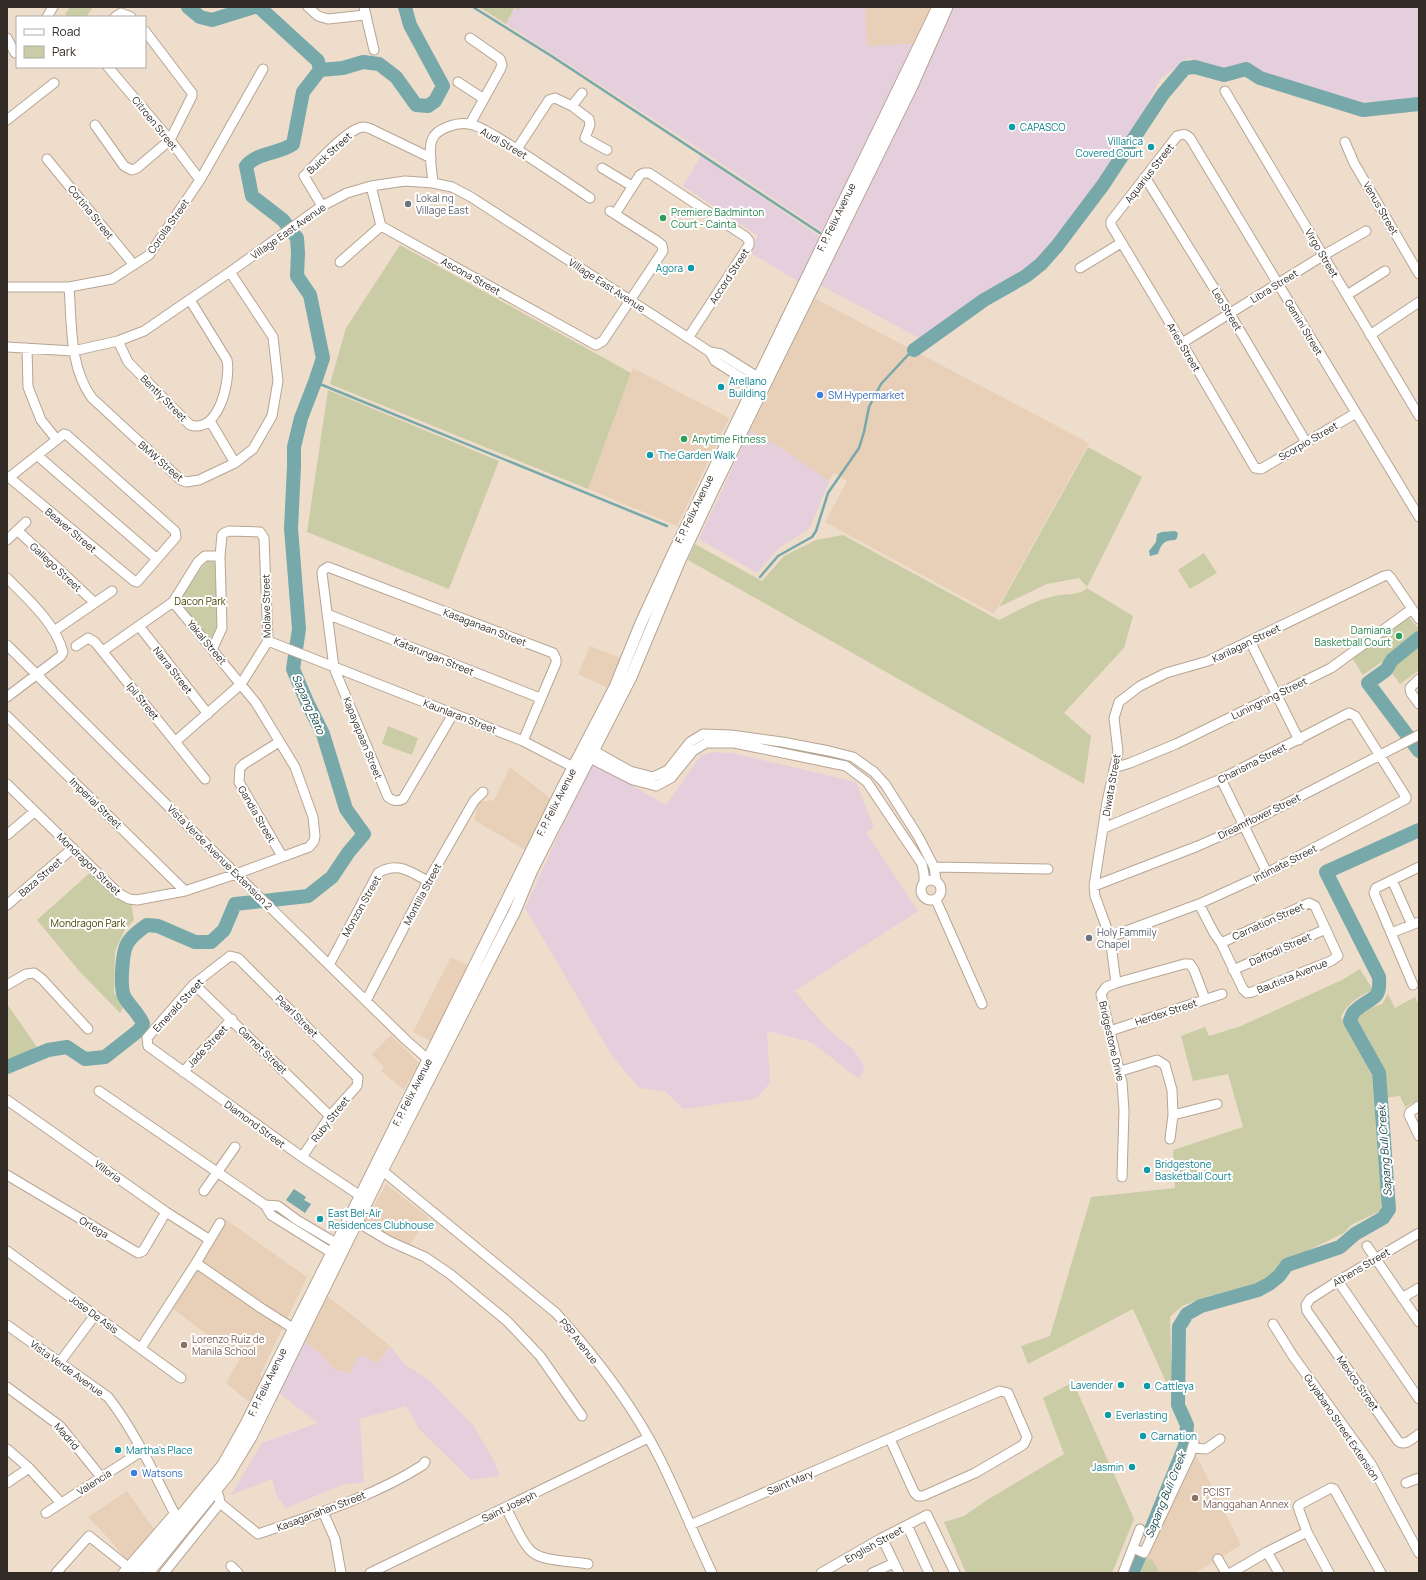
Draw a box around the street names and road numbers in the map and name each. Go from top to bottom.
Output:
street label: Citroen Street [129,93,181,153]
street label: Audi Street [478,124,530,162]
street label: Buick Street [303,129,355,177]
street label: Aquarius Street [1121,140,1177,206]
street label: Venus Street [1360,179,1402,237]
street label: F. P. Felix Avenue [813,180,859,253]
street label: Cortina Street [65,182,117,242]
street label: Corolla Street [144,196,192,256]
street label: Village East Avenue [248,200,329,262]
street label: Virgo Street [1302,226,1342,280]
street label: Accord Street [706,245,752,307]
street label: Ascona Street [439,254,503,298]
street label: Village East Avenue [566,255,648,315]
street label: Libra Street [1248,266,1300,306]
street label: Leo Street [1209,285,1245,333]
street label: Gemini Street [1282,296,1326,358]
street label: Aries Street [1164,320,1204,374]
street label: Bently Street [138,372,190,424]
street label: Scorpio Street [1276,418,1340,464]
street label: BMW Street [136,438,186,484]
street label: F. P. Felix Avenue [671,472,717,545]
street label: Beaver Street [42,504,100,556]
street label: Gallego Street [27,539,85,595]
street label: Molave Street [258,574,274,638]
street label: Kasaganaan Street [441,605,529,649]
street label: Yakal Street [184,617,230,667]
street label: Karilagan Street [1210,620,1282,666]
street label: Katarungan Street [392,634,476,678]
street label: Narra Street [150,643,196,697]
street label: Luningning Street [1229,674,1309,722]
street label: Ipil Street [124,679,162,723]
street label: Kapayapaan Street [340,695,386,781]
street label: Kaunlaran Street [421,696,499,736]
street label: Charisma Street [1215,740,1289,786]
street label: Diwata Street [1099,753,1123,817]
street label: F. P. Felix Avenue [533,766,579,838]
street label: Imperial Street [67,774,125,832]
street label: Gandia Street [235,783,279,845]
street label: Dreamflower Street [1215,790,1303,842]
street label: Vista Verde Avenue Extension 2 [164,801,276,913]
street label: Mondragon Street [54,830,124,898]
street label: Intimate Street [1251,841,1319,885]
street label: Baza Street [15,854,65,900]
street label: Montilla Street [400,861,444,927]
street label: Monzon Street [338,873,384,939]
street label: Carnation Street [1230,899,1306,943]
street label: Daffodil Street [1247,929,1313,969]
street label: Bautista Avenue [1255,955,1330,997]
street label: Emerald Street [149,975,207,1035]
street label: Pearl Street [273,992,321,1040]
street label: Herdex Street [1133,995,1199,1029]
street label: Bridgestone Drive [1096,1000,1128,1083]
street label: Jade Street [184,1022,230,1070]
street label: Garnet Street [235,1023,291,1077]
street label: F. P. Felix Avenue [389,1056,435,1128]
street label: Ruby Street [308,1093,352,1145]
street label: Diamond Street [222,1097,288,1151]
street label: Villoria [92,1156,124,1186]
street label: Ortega [77,1213,111,1241]
street label: Athens Street [1330,1244,1392,1290]
street label: Jose De Asis [67,1291,121,1337]
street label: PSP Avenue [556,1315,602,1367]
street label: Vista Verde Avenue [27,1337,107,1400]
street label: F. P. Felix Avenue [244,1345,290,1418]
street label: Mexico Street [1334,1353,1382,1413]
street label: Guyabano Street Extension [1301,1371,1383,1483]
street label: Madrid [51,1419,83,1453]
street label: Valencia [74,1466,114,1498]
street label: Saint Mary [765,1466,816,1498]
street label: Saint Joseph [479,1487,539,1525]
street label: Kasaganahan Street [275,1488,367,1534]
street label: English Street [842,1522,906,1566]

